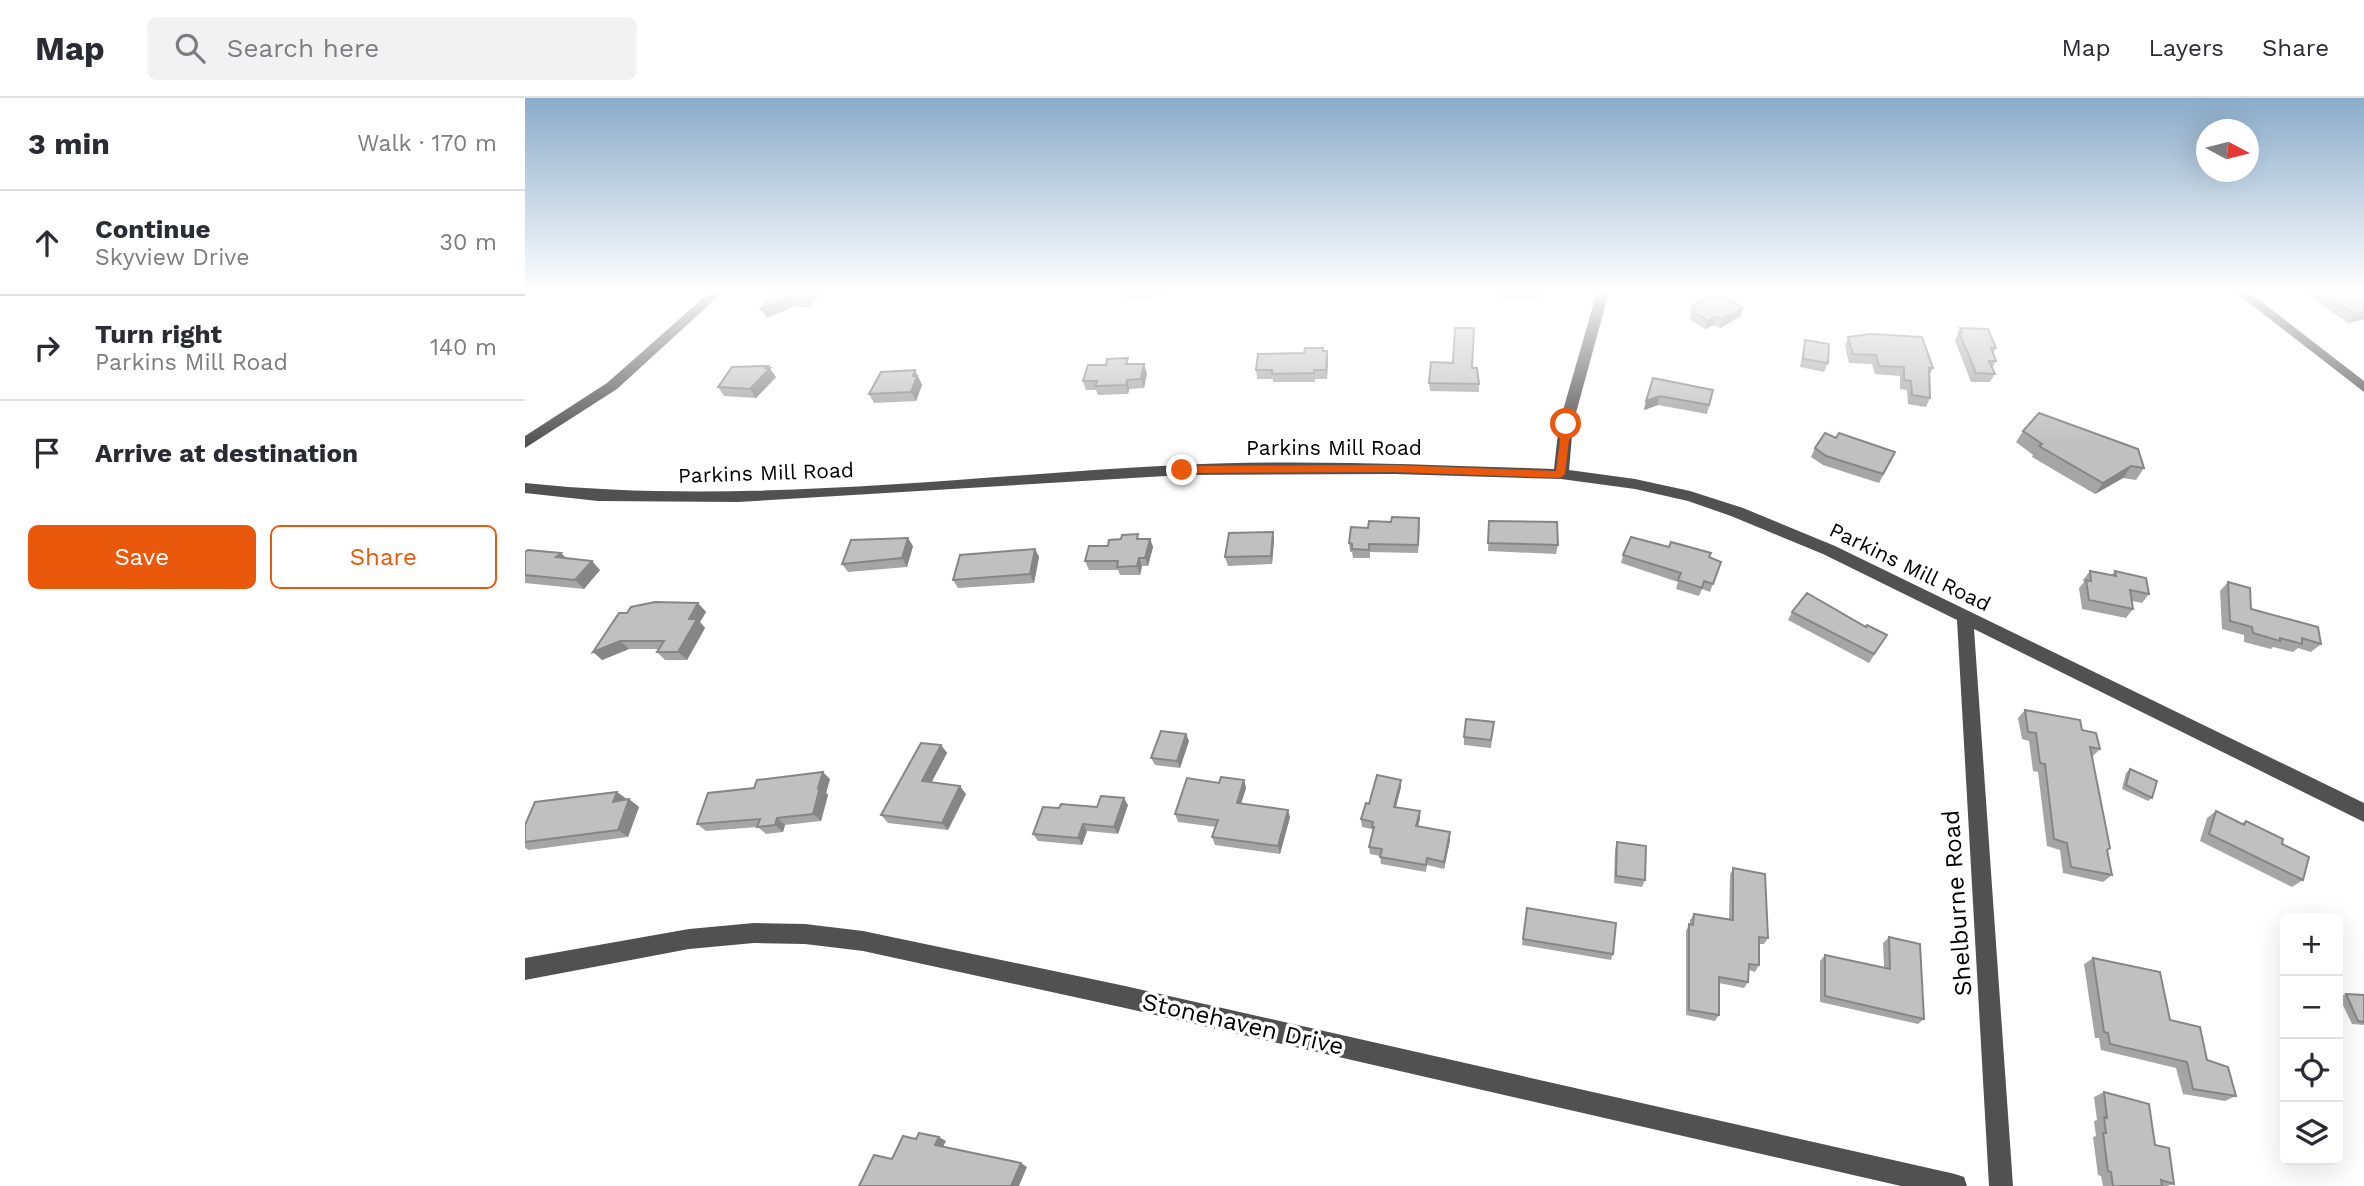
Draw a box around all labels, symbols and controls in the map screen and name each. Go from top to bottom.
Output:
search box [147,17,637,80]
text: Map [35,29,105,68]
icon: search [171,29,209,67]
text: Search here [227,33,379,63]
text: Map [2062,34,2110,62]
text: Layers [2148,34,2224,62]
text: Share [2262,34,2329,62]
north arrow [2196,119,2259,182]
text: 3 min [28,126,110,161]
text: Walk · 170 m [357,130,497,157]
text: Continue [95,214,211,244]
icon: ahead [28,224,66,262]
text: 30 m [440,229,497,256]
text: Skyview Drive [95,244,250,271]
text: Turn right [95,319,222,349]
icon: right [28,329,66,367]
text: 140 m [430,334,497,361]
text: Parkins Mill Road [95,349,288,376]
route start [1550,408,1581,439]
icon: arrive [28,434,66,472]
street label: Parkins Mill Road [1246,435,1422,460]
text: Arrive at destination [95,438,358,468]
route end [1166,454,1197,485]
street label: Parkins Mill Road [678,457,854,488]
street label: Parkins Mill Road [1826,517,1995,616]
button: Save [28,525,256,589]
button: Share [270,525,497,589]
street label: Shelburne Road [1937,809,1977,997]
map controls [2280,913,2343,1165]
button: + [2280,913,2343,976]
button: − [2280,976,2343,1039]
street label: Stonehaven Drive [1140,987,1346,1061]
button: locate [2280,1039,2343,1102]
button: layers [2280,1102,2343,1165]

